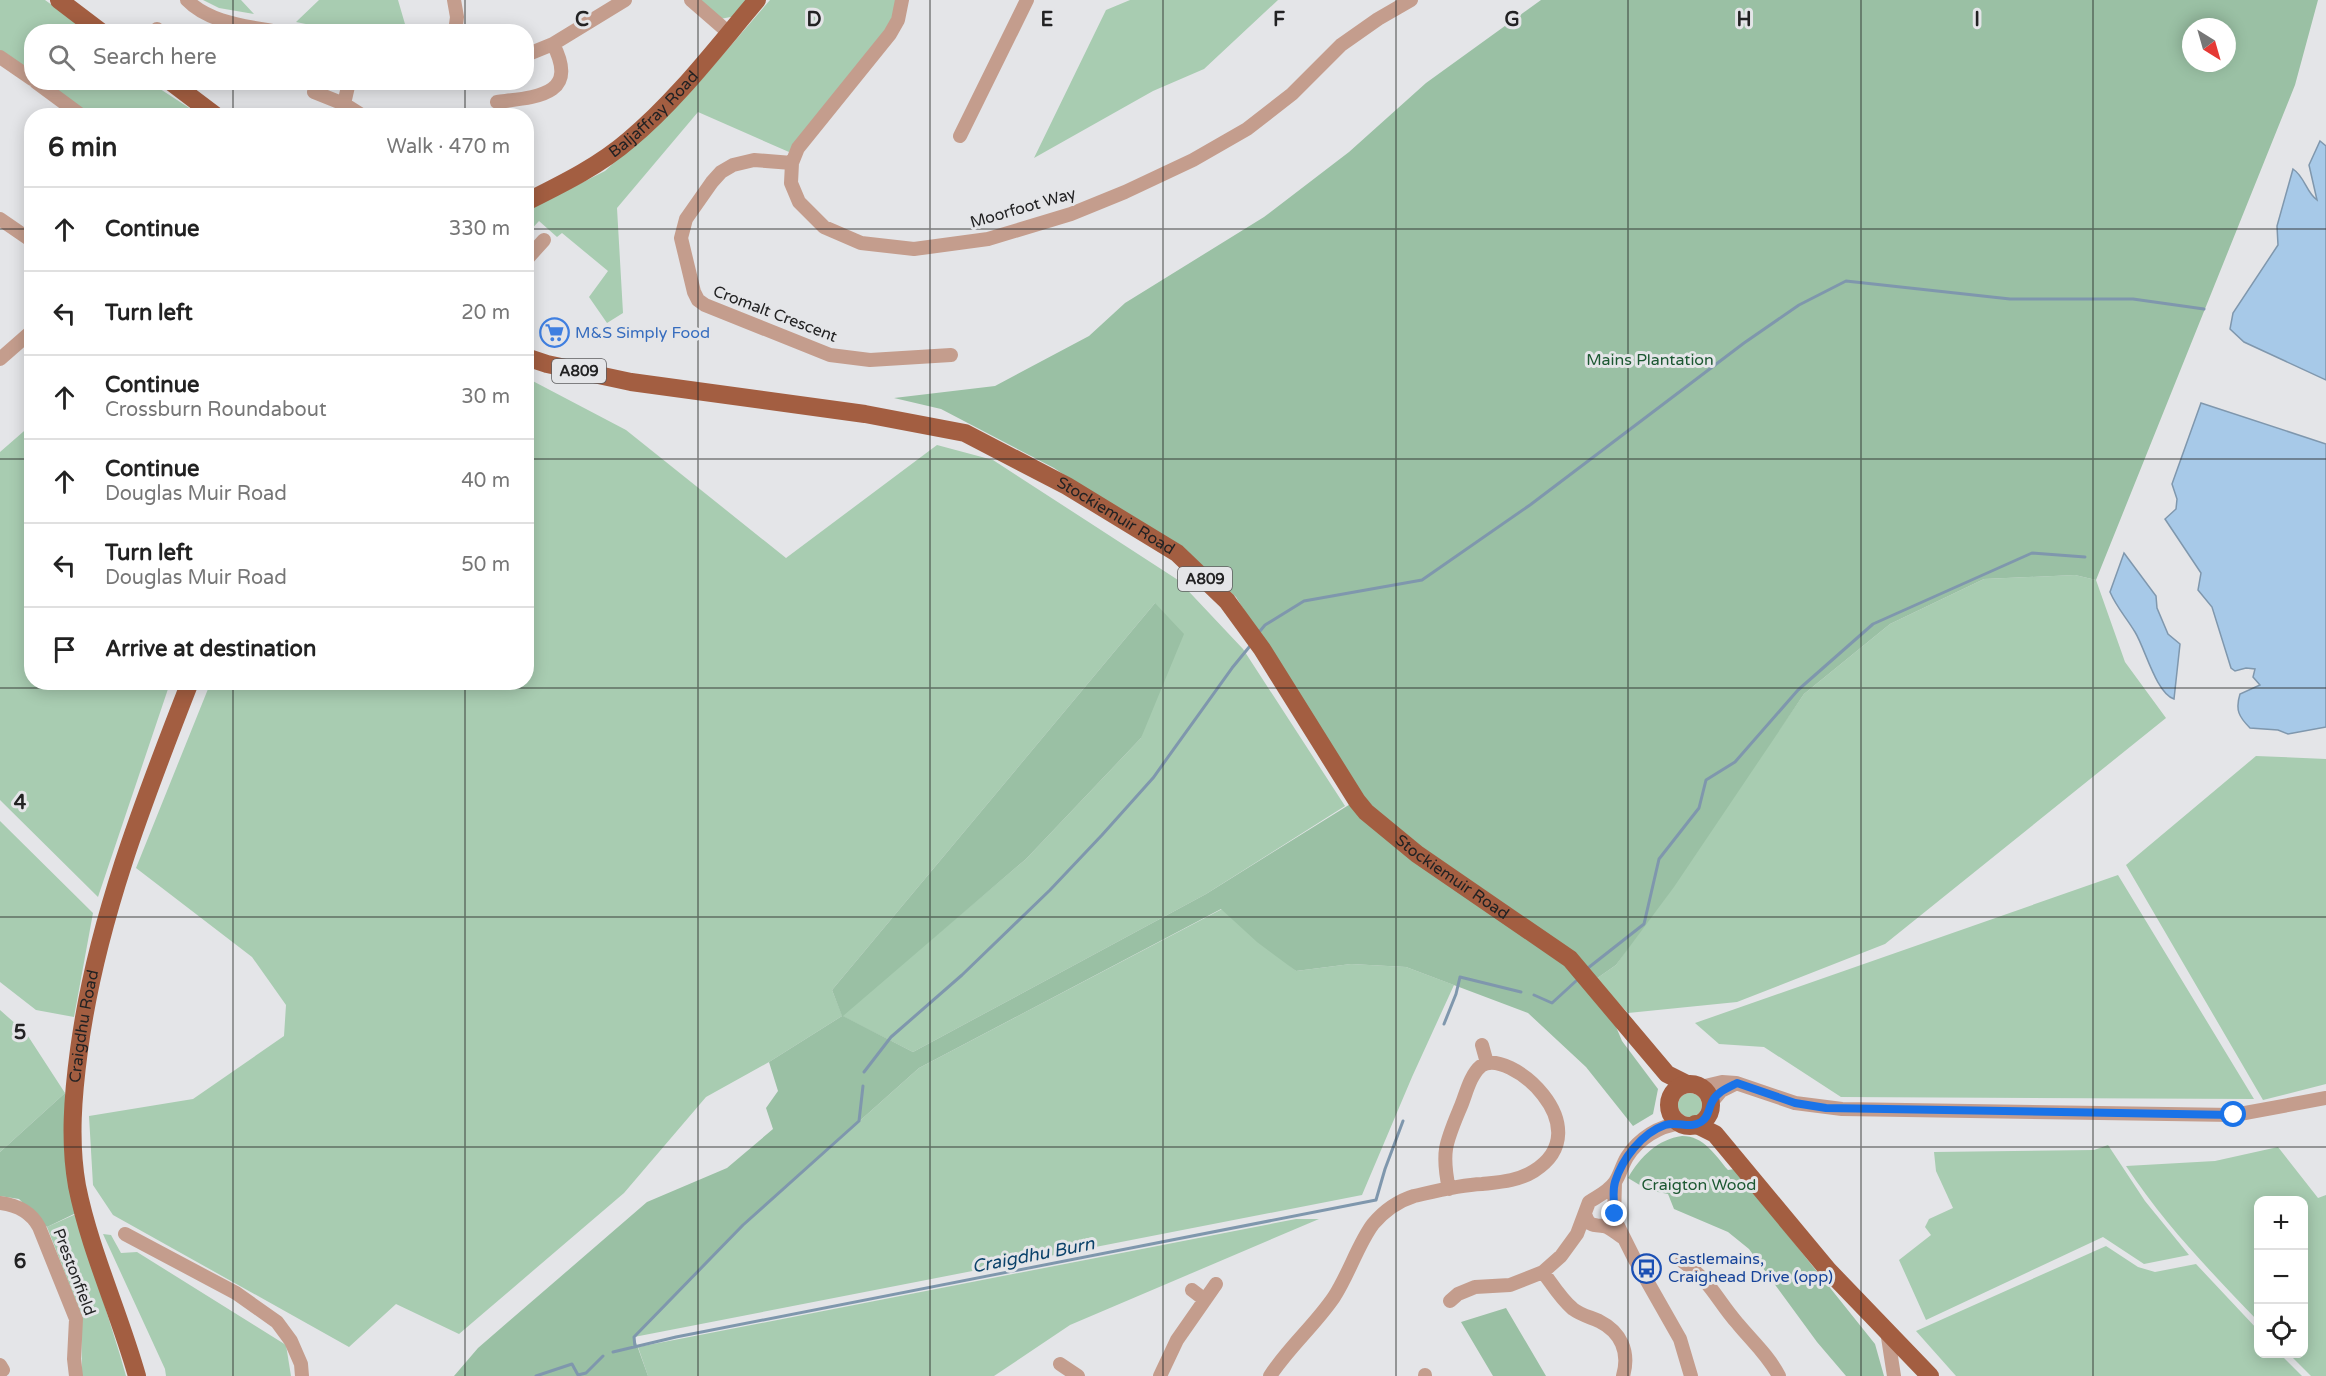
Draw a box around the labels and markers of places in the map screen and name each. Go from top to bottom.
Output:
supermarket icon: M&S Simply Food [538,317,570,349]
place label: M&S Simply Food [575,323,710,343]
place label: Castlemains, Craighead Drive (opp) [1668,1249,1833,1287]
bus stop icon: Castlemains, Craighead Drive (opp) [1631,1252,1663,1284]

